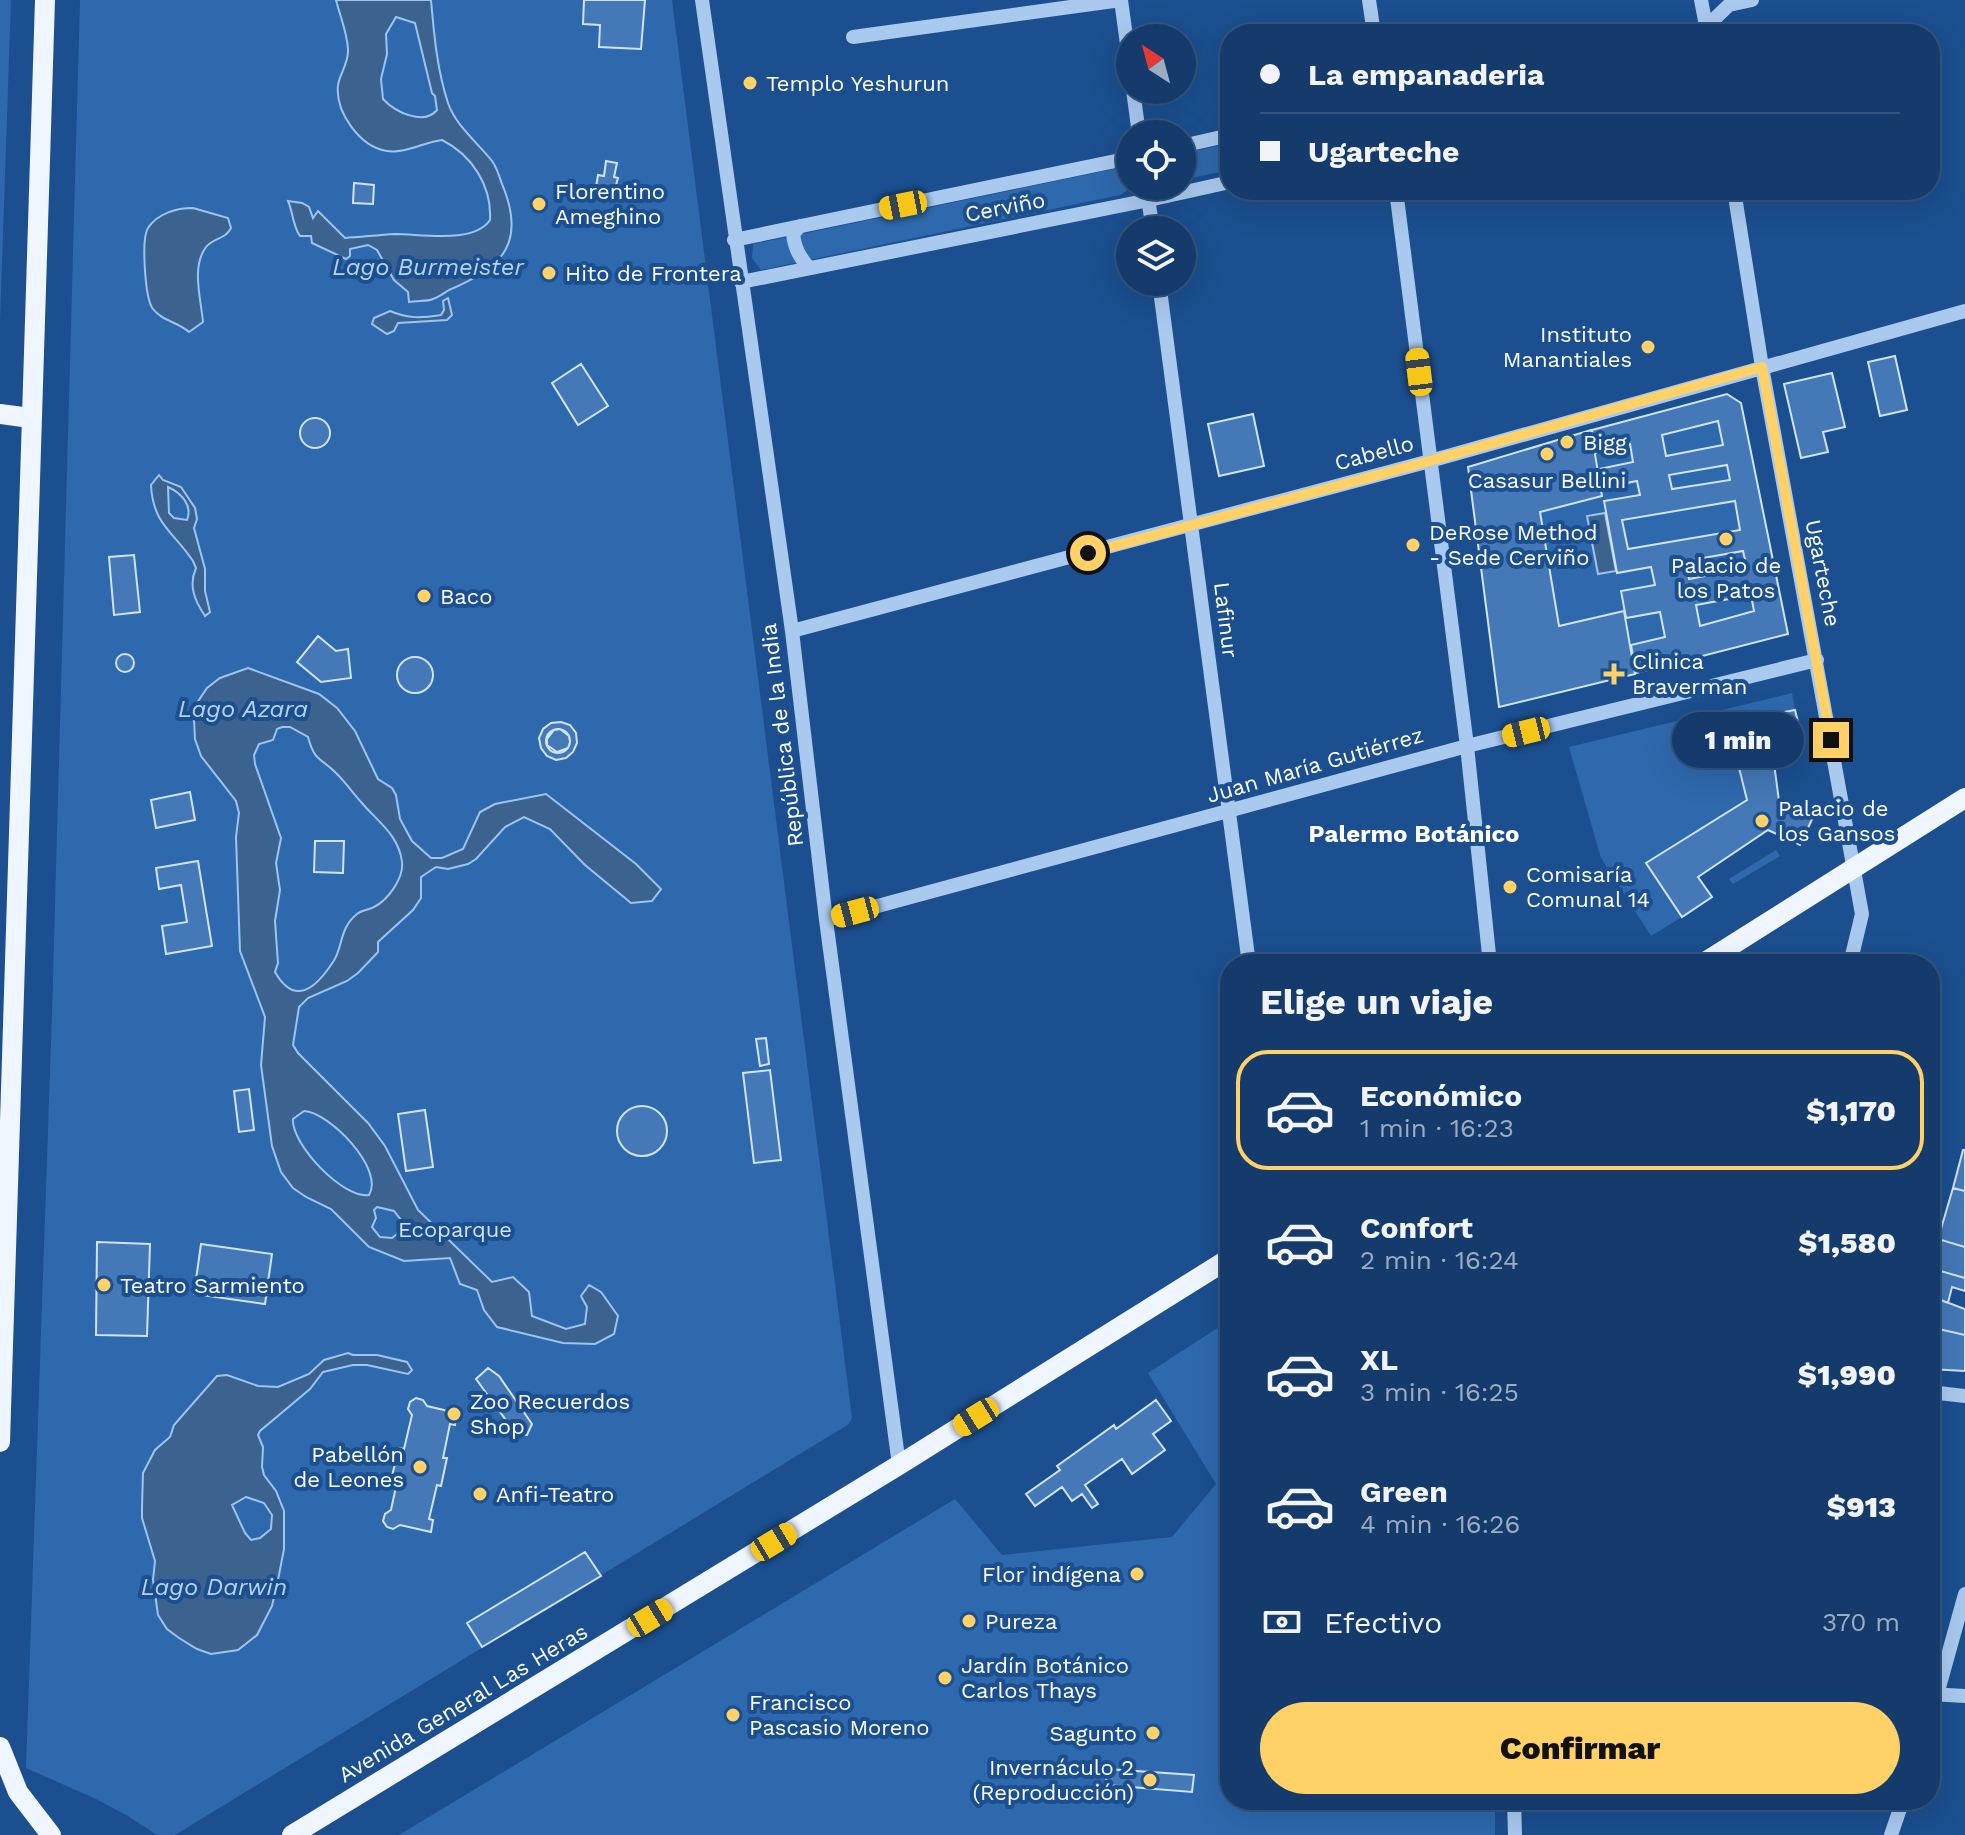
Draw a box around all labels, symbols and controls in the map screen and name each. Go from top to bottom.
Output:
north arrow [1116,24,1196,104]
map controls [1116,24,1196,296]
text: La empanaderia [1308,57,1544,92]
place label: Templo Yeshurun [766,71,949,96]
marker: Templo Yeshurun [741,74,759,92]
button: locate [1116,120,1196,200]
text: Ugarteche [1308,134,1459,169]
place label: Florentino Ameghino [555,179,665,229]
street label: Cerviño [963,187,1047,227]
car [877,189,929,221]
marker: Florentino Ameghino [530,195,548,213]
button: layers [1116,216,1196,296]
water label: Lago Burmeister [332,253,526,281]
place label: Hito de Frontera [565,261,742,286]
marker: Hito de Frontera [540,264,558,282]
place label: Instituto Manantiales [1503,322,1632,372]
marker: Instituto Manantiales [1639,338,1657,356]
car [1404,347,1434,397]
street label: Cabello [1332,430,1416,476]
place label: Bigg [1583,430,1627,455]
marker: Bigg [1558,433,1576,451]
marker: Casasur Bellini [1538,445,1556,463]
place label: Casasur Bellini [1468,468,1626,493]
street label: Ugarteche [1800,517,1846,629]
place label: DeRose Method - Sede Cerviño [1429,520,1597,570]
marker: Palacio de los Patos [1717,530,1735,548]
route start [1070,535,1106,571]
marker: DeRose Method - Sede Cerviño [1404,536,1422,554]
place label: Palacio de los Patos [1671,553,1781,603]
street label: Lafinur [1209,581,1243,659]
place label: Baco [440,584,492,609]
marker: Baco [415,587,433,605]
street label: República de la India [756,622,808,848]
place label: Clinica Braverman [1632,649,1747,699]
marker: Clinica Braverman [1603,663,1625,685]
water label: Lago Azara [178,695,308,723]
callout: 1 min [1671,712,1803,768]
car [1500,715,1552,749]
street label: Juan María Gutiérrez [1204,722,1426,808]
route end [1813,722,1849,758]
text: 1 min [1705,725,1771,755]
place label: Palacio de los Gansos [1778,796,1895,846]
marker: Palacio de los Gansos [1753,812,1771,830]
district label: Palermo Botánico [1309,820,1519,848]
place label: Comisaría Comunal 14 [1526,862,1650,912]
marker: Comisaría Comunal 14 [1501,878,1519,896]
car [829,894,881,930]
text: Elige un viaje [1260,981,1493,1023]
icon: car [1264,1074,1336,1146]
text: Económico [1360,1078,1522,1113]
text: $1,170 [1806,1093,1896,1128]
text: 1 min · 16:23 [1360,1113,1514,1143]
icon: car [1264,1206,1336,1278]
text: Confort [1360,1210,1473,1245]
park label: Ecoparque [398,1217,512,1242]
text: $1,580 [1798,1225,1896,1260]
text: 2 min · 16:24 [1360,1245,1519,1275]
place label: Teatro Sarmiento [120,1273,305,1298]
marker: Teatro Sarmiento [95,1276,113,1294]
icon: car [1264,1338,1336,1410]
text: XL [1360,1342,1398,1377]
text: $1,990 [1798,1357,1896,1392]
text: 3 min · 16:25 [1360,1377,1519,1407]
place label: Zoo Recuerdos Shop [470,1389,630,1439]
car [949,1394,1003,1440]
marker: Zoo Recuerdos Shop [445,1405,463,1423]
place label: Pabellón de Leones [293,1442,404,1492]
marker: Pabellón de Leones [411,1458,429,1476]
icon: car [1264,1470,1336,1542]
text: Green [1360,1474,1448,1509]
place label: Anfi-Teatro [496,1482,614,1507]
marker: Anfi-Teatro [471,1485,489,1503]
text: $913 [1827,1489,1896,1524]
text: 4 min · 16:26 [1360,1509,1520,1539]
car [747,1519,801,1565]
place label: Flor indígena [982,1562,1121,1587]
marker: Flor indígena [1128,1565,1146,1583]
water label: Lago Darwin [141,1573,287,1601]
car [623,1595,677,1641]
icon: cash [1260,1600,1304,1644]
text: Efectivo [1324,1605,1442,1640]
text: 370 m [1822,1607,1900,1637]
place label: Pureza [985,1609,1058,1634]
marker: Pureza [960,1612,978,1630]
street label: Avenida General Las Heras [334,1619,592,1787]
place label: Jardín Botánico Carlos Thays [961,1653,1129,1703]
marker: Jardín Botánico Carlos Thays [936,1669,954,1687]
place label: Francisco Pascasio Moreno [749,1690,929,1740]
button: Confirmar [1260,1702,1900,1794]
marker: Francisco Pascasio Moreno [724,1706,742,1724]
place label: Sagunto [1050,1721,1137,1746]
marker: Sagunto [1144,1724,1162,1742]
place label: Invernáculo 2 (Reproducción) [972,1755,1134,1805]
marker: Invernáculo 2 (Reproducción) [1141,1771,1159,1789]

